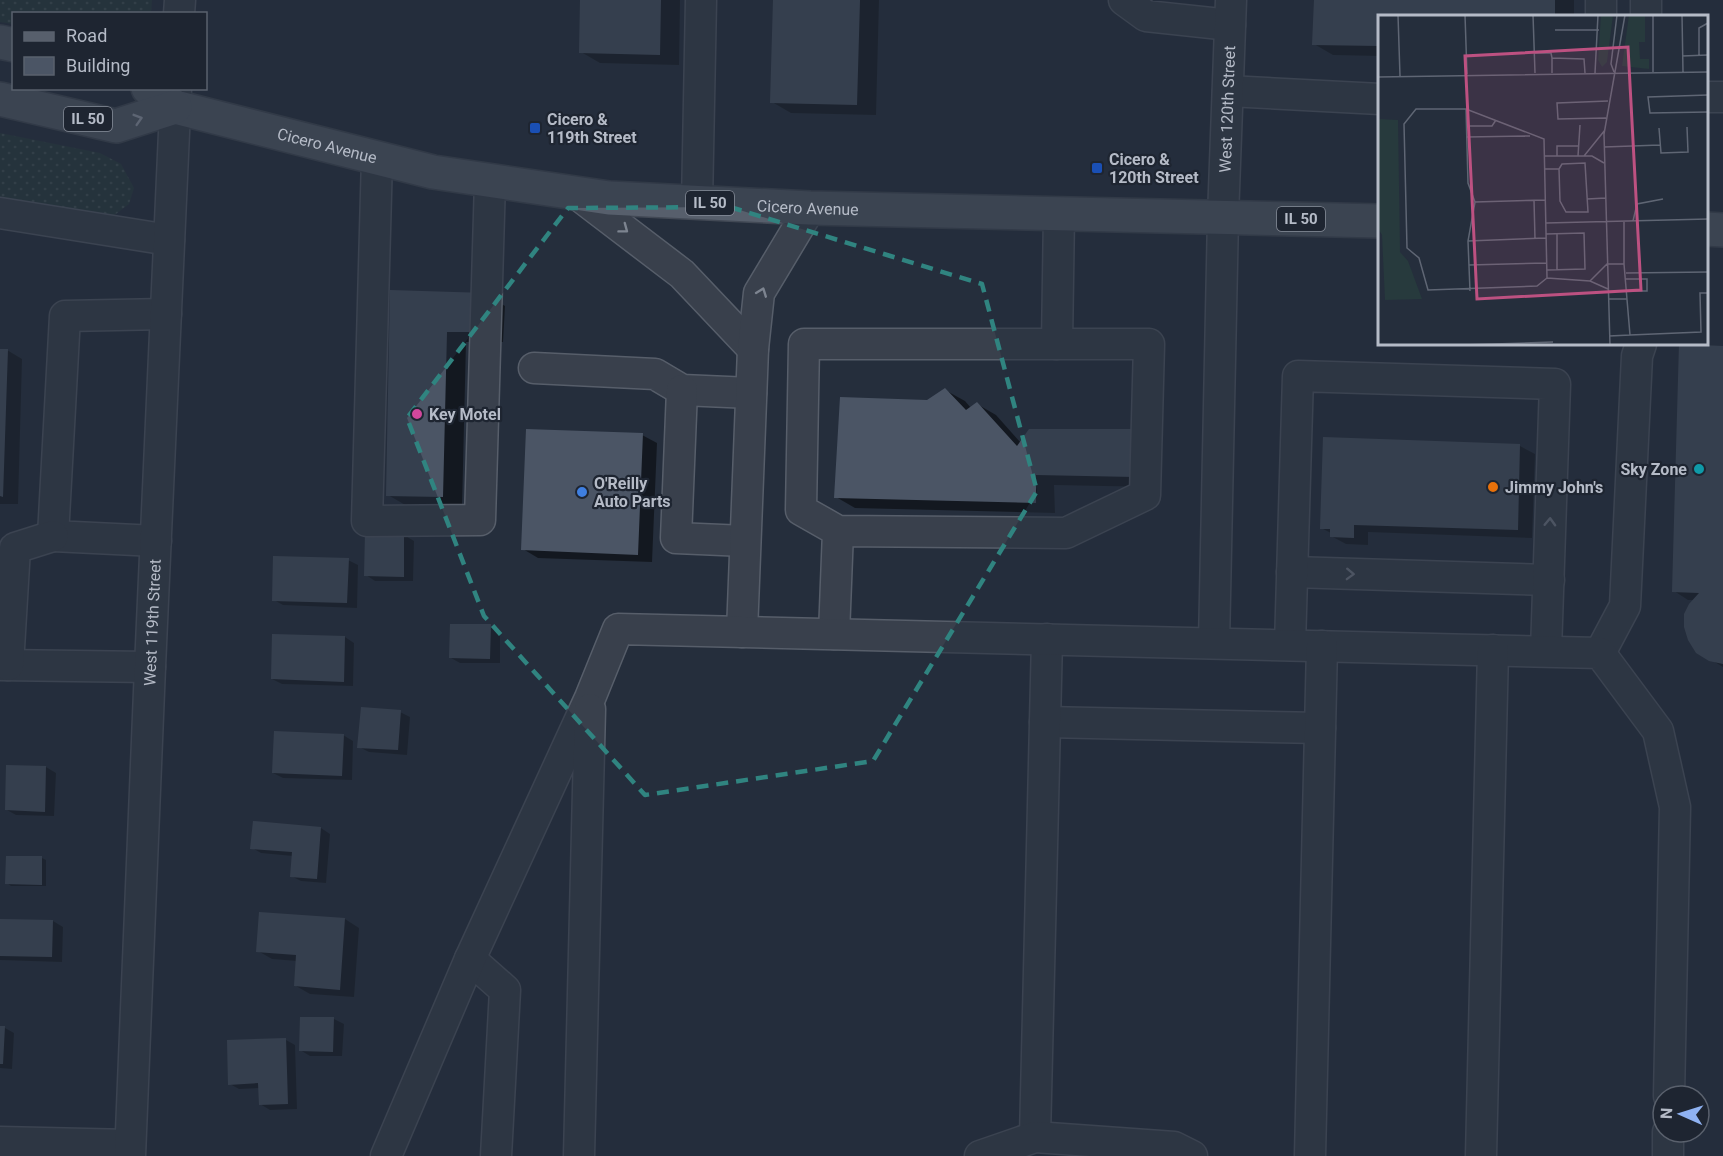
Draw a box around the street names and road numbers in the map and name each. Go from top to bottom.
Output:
street label: West 120th Street [1215,45,1239,173]
road number: IL 50 [64,107,112,131]
street label: Cicero Avenue [276,124,379,167]
road number: IL 50 [686,191,734,215]
street label: Cicero Avenue [756,196,859,219]
road number: IL 50 [1277,207,1325,231]
street label: West 119th Street [140,559,164,686]

